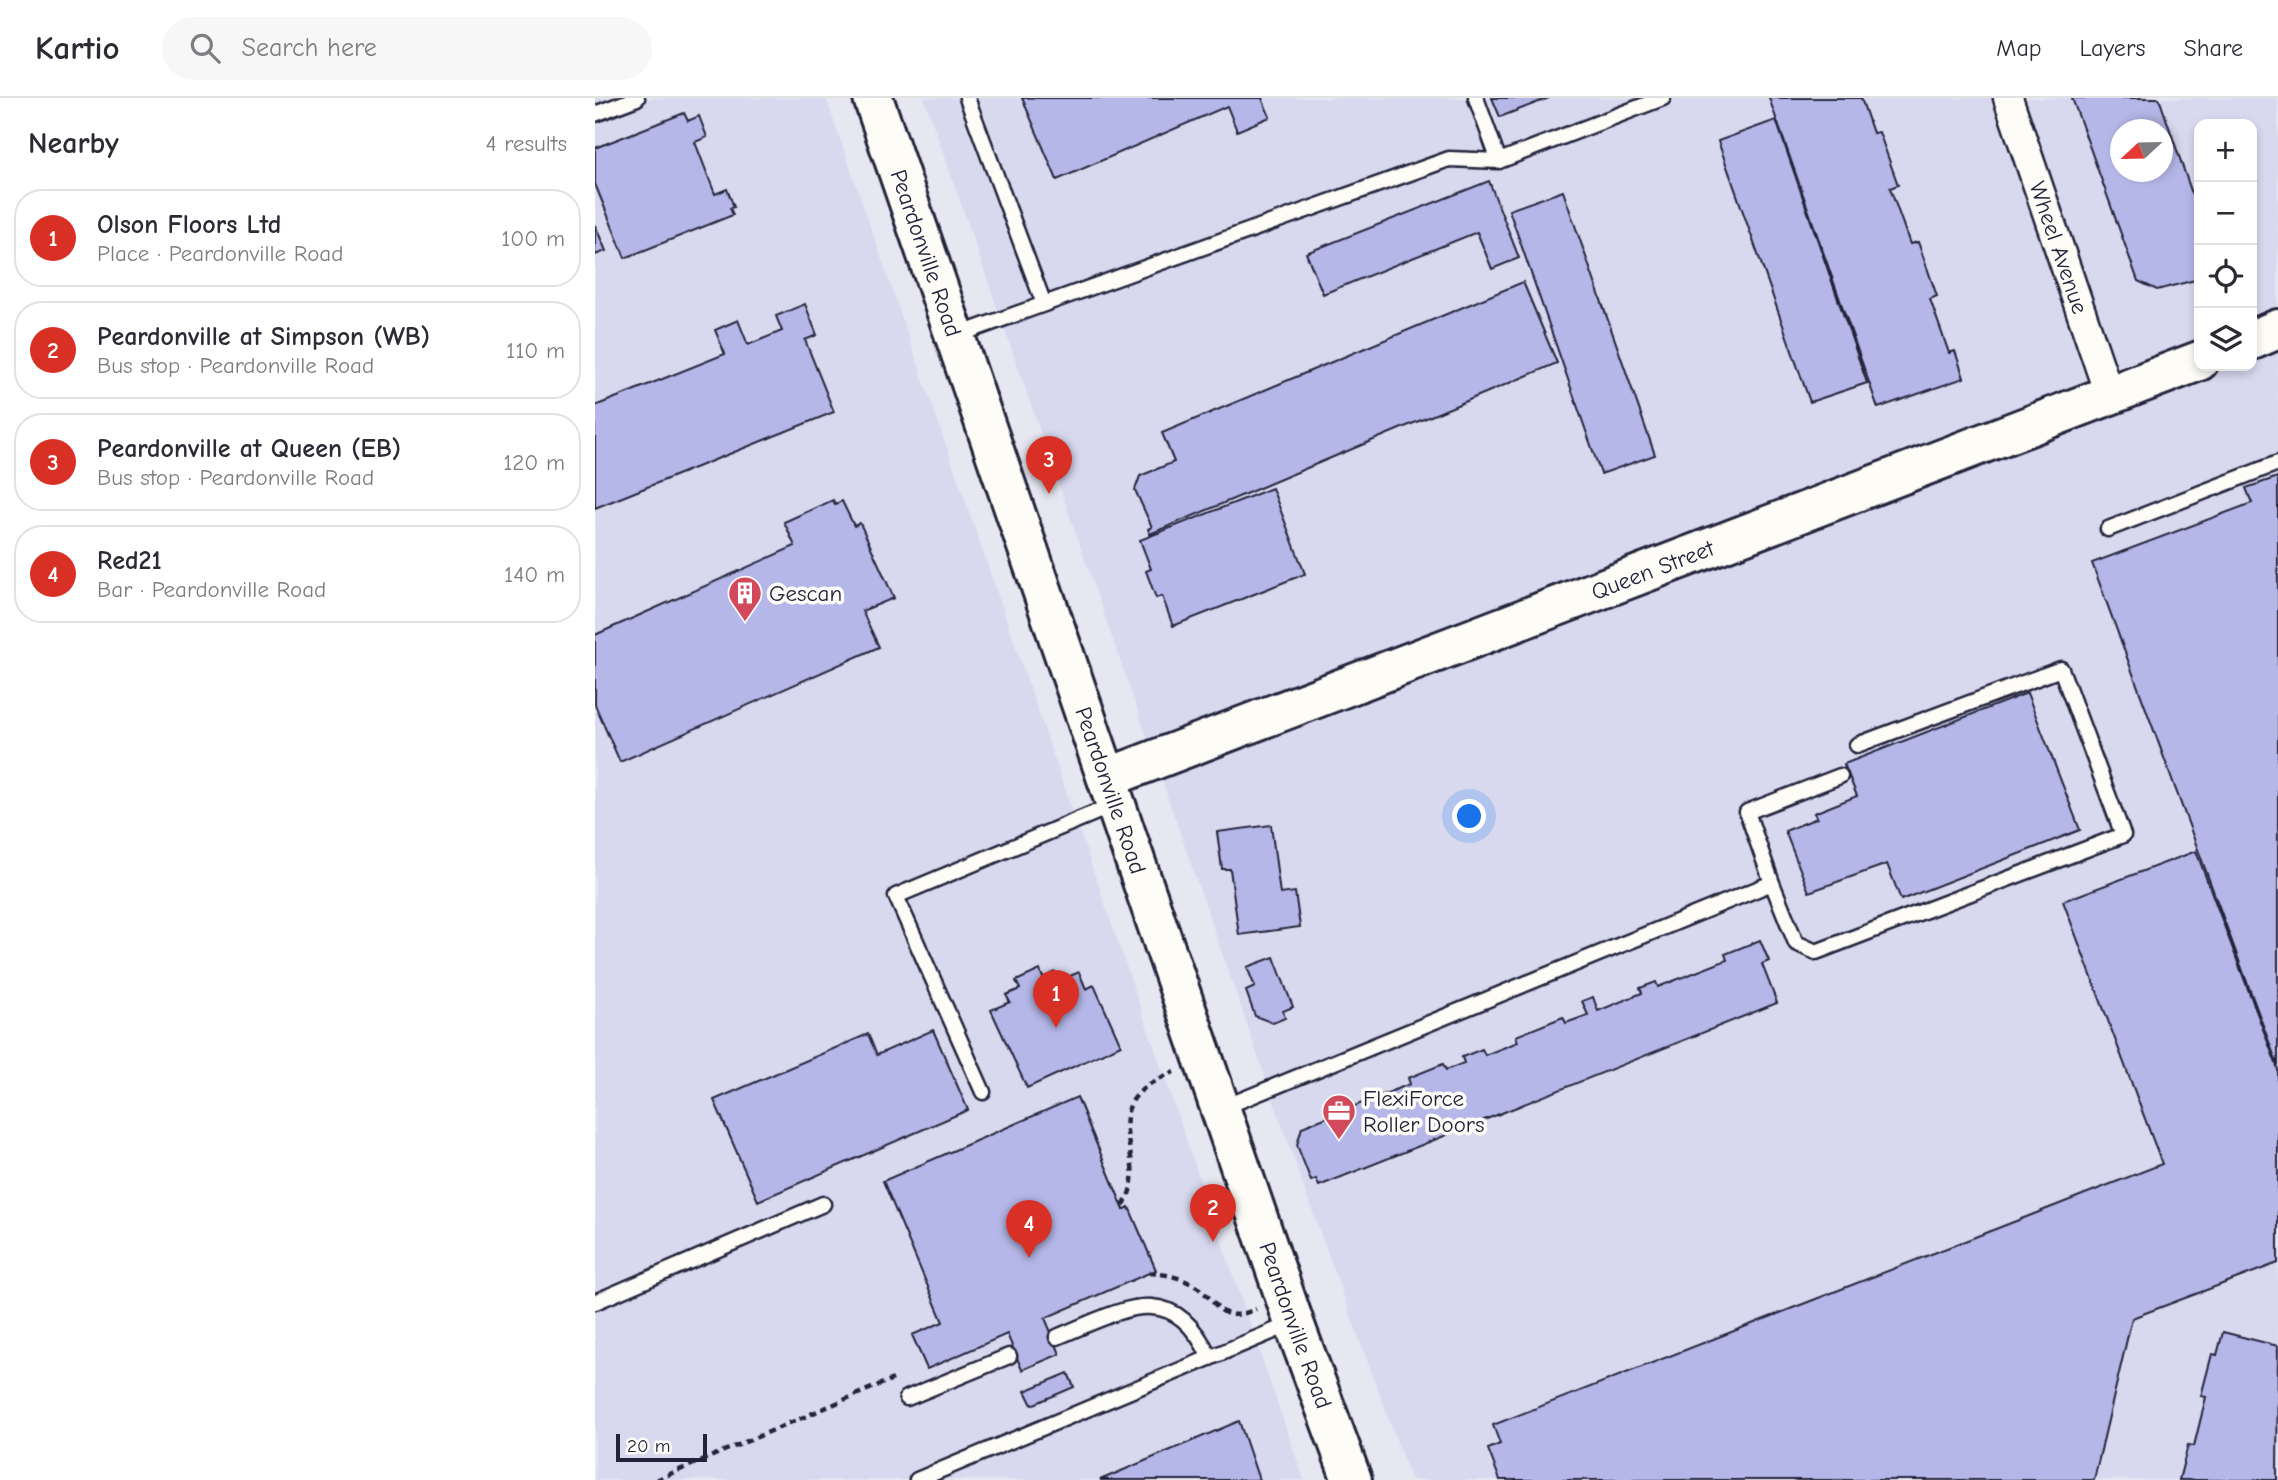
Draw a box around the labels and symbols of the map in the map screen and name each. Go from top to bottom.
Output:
north arrow [2110,119,2173,182]
street label: Peardonville Road [885,166,967,340]
street label: Wheel Avenue [2023,178,2094,317]
pin: 3 [1026,436,1072,494]
street label: Queen Street [1588,534,1719,606]
building icon: Gescan [726,574,764,623]
place label: Gescan [769,580,842,607]
street label: Peardonville Road [1069,703,1152,877]
your location [1452,799,1486,833]
pin: 1 [1033,970,1079,1028]
place label: FlexiForce Roller Doors [1363,1085,1485,1138]
office icon: FlexiForce Roller Doors [1320,1092,1358,1141]
pin: 2 [1190,1184,1236,1242]
pin: 4 [1006,1200,1052,1258]
street label: Peardonville Road [1253,1239,1337,1412]
scale bar [616,1431,707,1463]

